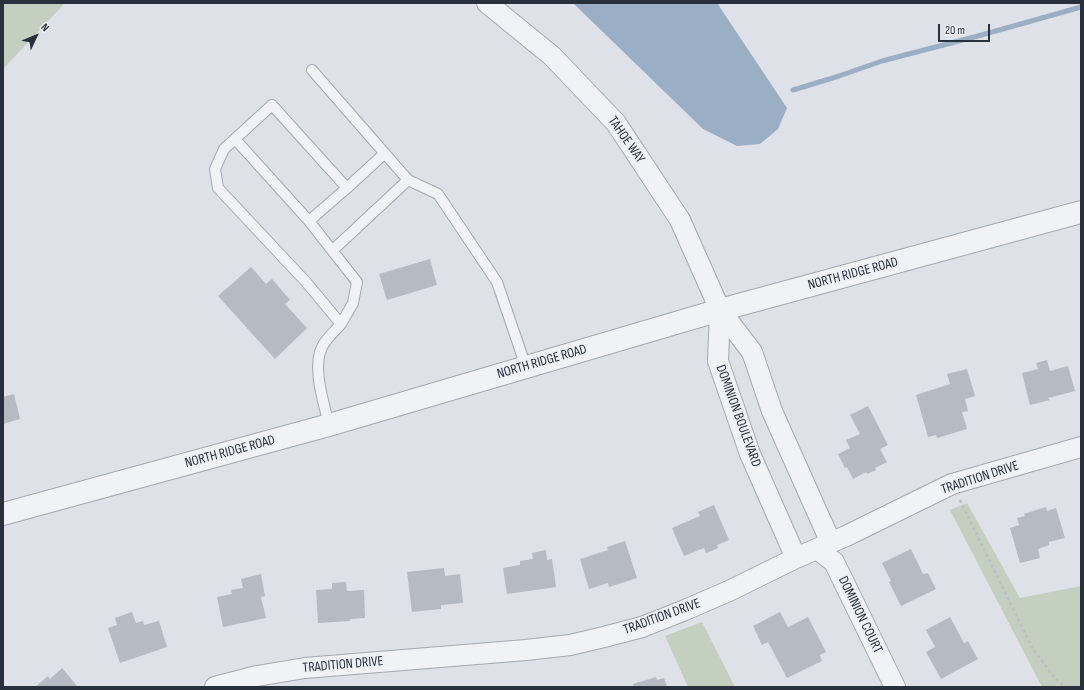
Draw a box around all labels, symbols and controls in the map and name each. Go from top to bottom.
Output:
north arrow [16,16,56,56]
scale bar [940,16,992,42]
text: N [38,21,52,34]
text: 20 m [945,23,965,38]
street label: TAHOE WAY [604,113,648,167]
street label: NORTH RIDGE ROAD [806,254,900,294]
street label: NORTH RIDGE ROAD [495,341,589,383]
street label: DOMINION BOULEVARD [712,363,764,469]
street label: NORTH RIDGE ROAD [183,432,277,472]
street label: TRADITION DRIVE [939,458,1021,498]
street label: DOMINION COURT [834,574,886,656]
street label: TRADITION DRIVE [621,595,703,639]
street label: TRADITION DRIVE [302,653,384,677]

